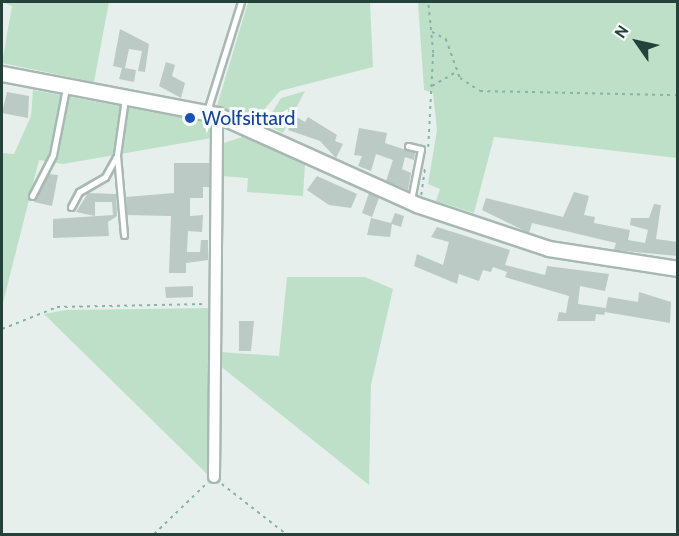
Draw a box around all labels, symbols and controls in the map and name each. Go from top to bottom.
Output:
north arrow [607,12,667,72]
text: N [611,22,633,42]
place label: Wolfsittard [202,106,295,130]
marker: Wolfsittard [183,111,197,125]

